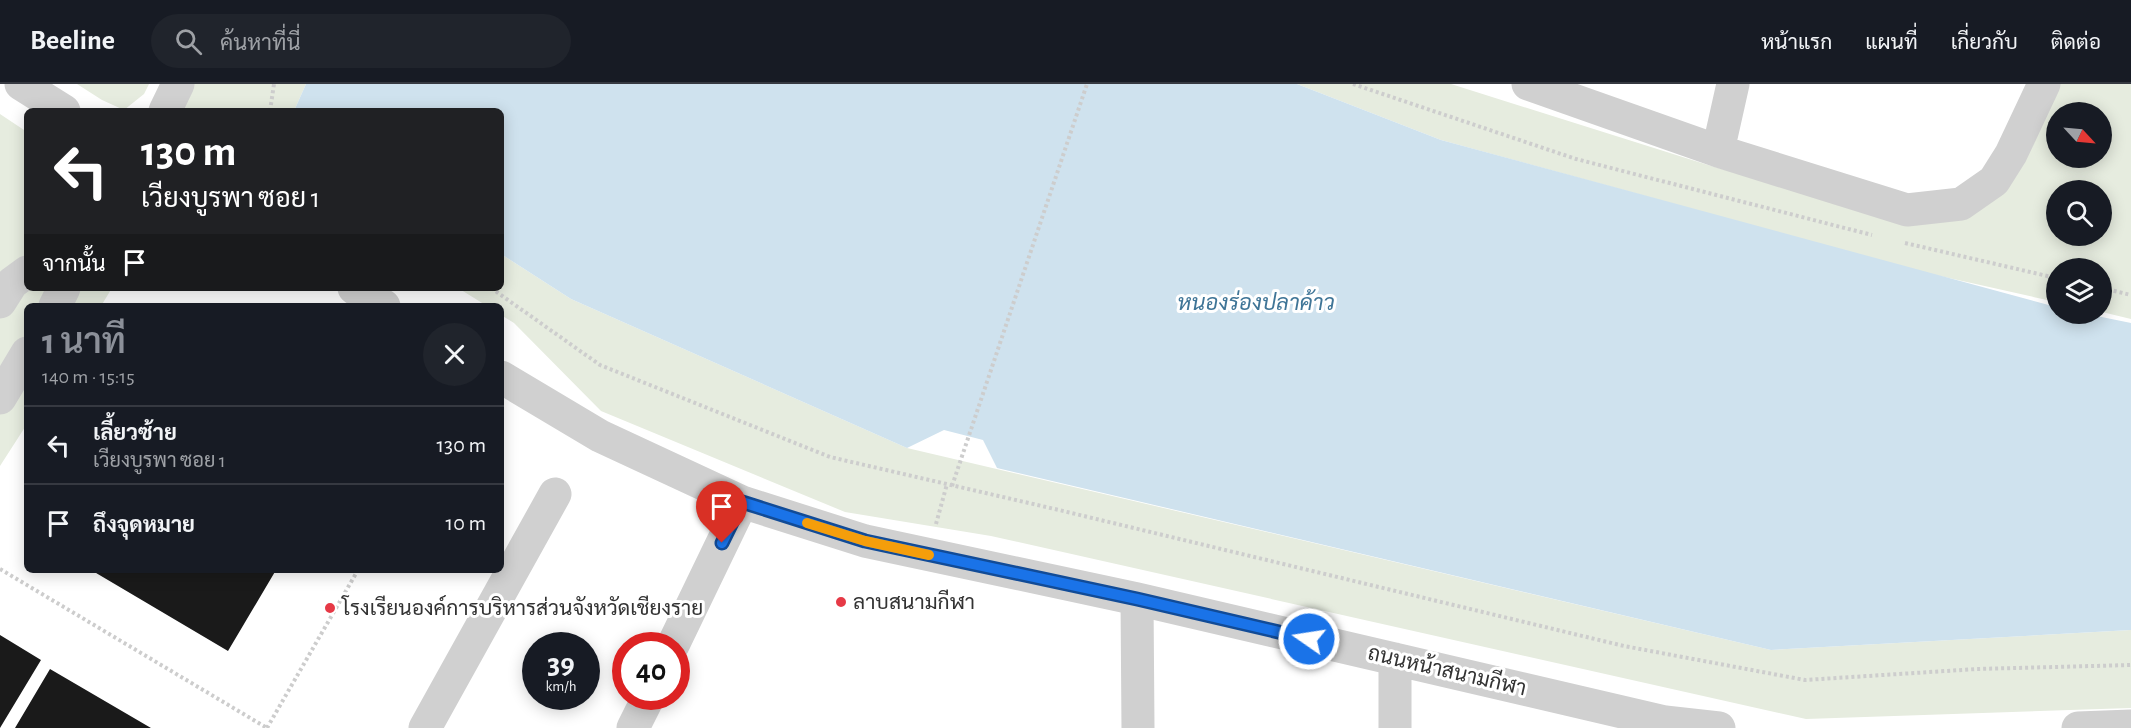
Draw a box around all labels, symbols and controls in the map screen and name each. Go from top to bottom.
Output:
search box [151,14,571,68]
icon: search [172,25,205,58]
text: Beeline [30,27,115,55]
text: ค้นหาที่นี่ [220,32,301,54]
text: หน้าแรก [1761,32,1832,53]
text: แผนที่ [1865,32,1918,53]
text: เกี่ยวกับ [1951,32,2018,53]
text: ติดต่อ [2051,32,2101,53]
north arrow [2046,102,2112,168]
map controls [2046,102,2112,324]
text: 130 m [141,131,236,173]
icon: left [42,132,120,210]
button: search [2046,180,2112,246]
text: เวียงบูรพา ซอย 1 [141,185,320,212]
icon: arrive [118,246,151,279]
text: จากนั้น [42,253,106,275]
button: layers [2046,258,2112,324]
water label: หนองร่องปลาค้าว [1177,289,1335,314]
button: close [423,323,486,386]
text: 1 นาที [42,324,126,360]
text: 140 m · 15:15 [42,367,135,387]
text: เลี้ยวซ้าย [93,422,177,444]
icon: left [42,429,75,462]
text: 130 m [437,434,486,456]
text: เวียงบูรพา ซอย 1 [93,451,226,471]
pin [696,481,747,543]
icon: arrive [705,490,738,523]
icon: arrive [42,507,75,540]
text: 10 m [446,512,486,534]
text: ถึงจุดหมาย [93,514,195,536]
place label: ลาบสนามกีฬา [853,589,975,613]
place label: โรงเรียนองค์การบริหารส่วนจังหวัดเชียงราย [341,594,703,619]
marker: ลาบสนามกีฬา [834,595,848,609]
marker: โรงเรียนองค์การบริหารส่วนจังหวัดเชียงราย [323,601,337,615]
position arrow [1277,607,1341,671]
speed limit sign: 40 [612,632,690,710]
street label: ถนนหน้าสนามกีฬา [1366,640,1529,699]
text: 39 [547,649,575,679]
text: km/h [546,679,576,694]

